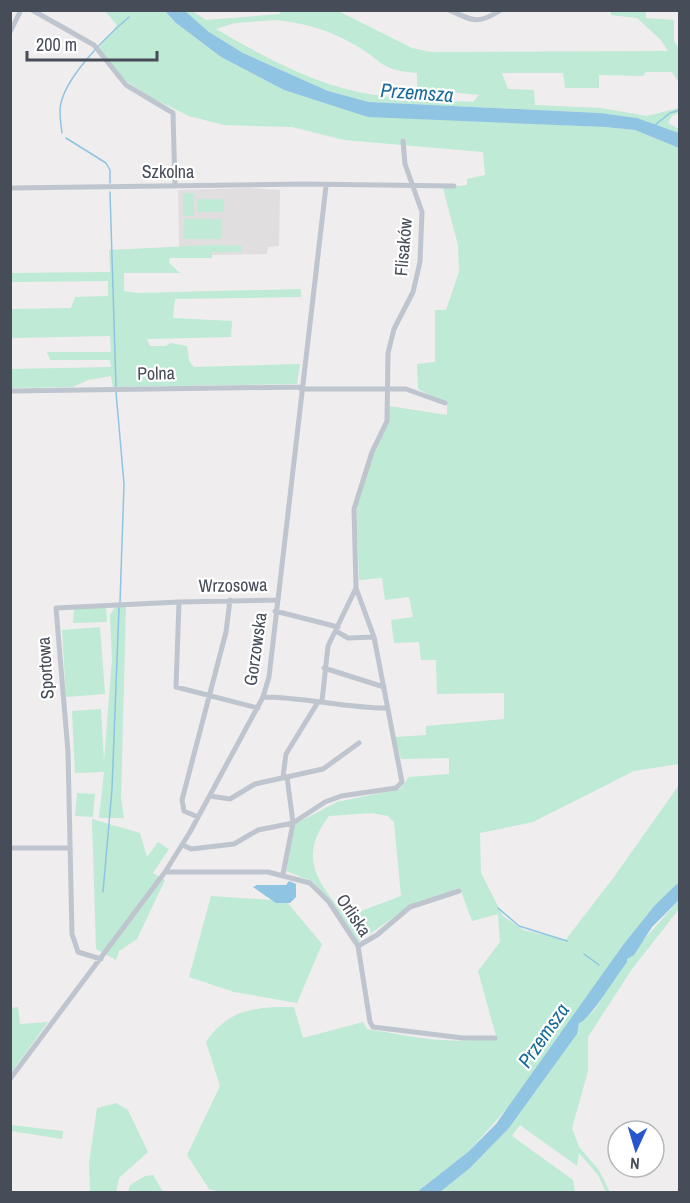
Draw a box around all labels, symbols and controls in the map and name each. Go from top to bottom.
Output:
scale bar [27,24,158,62]
text: 200 m [36,32,77,57]
water label: Przemsza [380,76,454,108]
street label: Szkolna [142,159,194,184]
street label: Flisaków [388,217,418,277]
street label: Polna [137,360,175,386]
street label: Wrzosowa [198,572,268,598]
street label: Gorzowska [237,611,273,687]
street label: Sportowa [30,636,60,700]
street label: Orliska [331,889,377,941]
water label: Przemsza [511,997,575,1073]
north arrow [606,1119,666,1179]
text: N [629,1153,640,1175]

